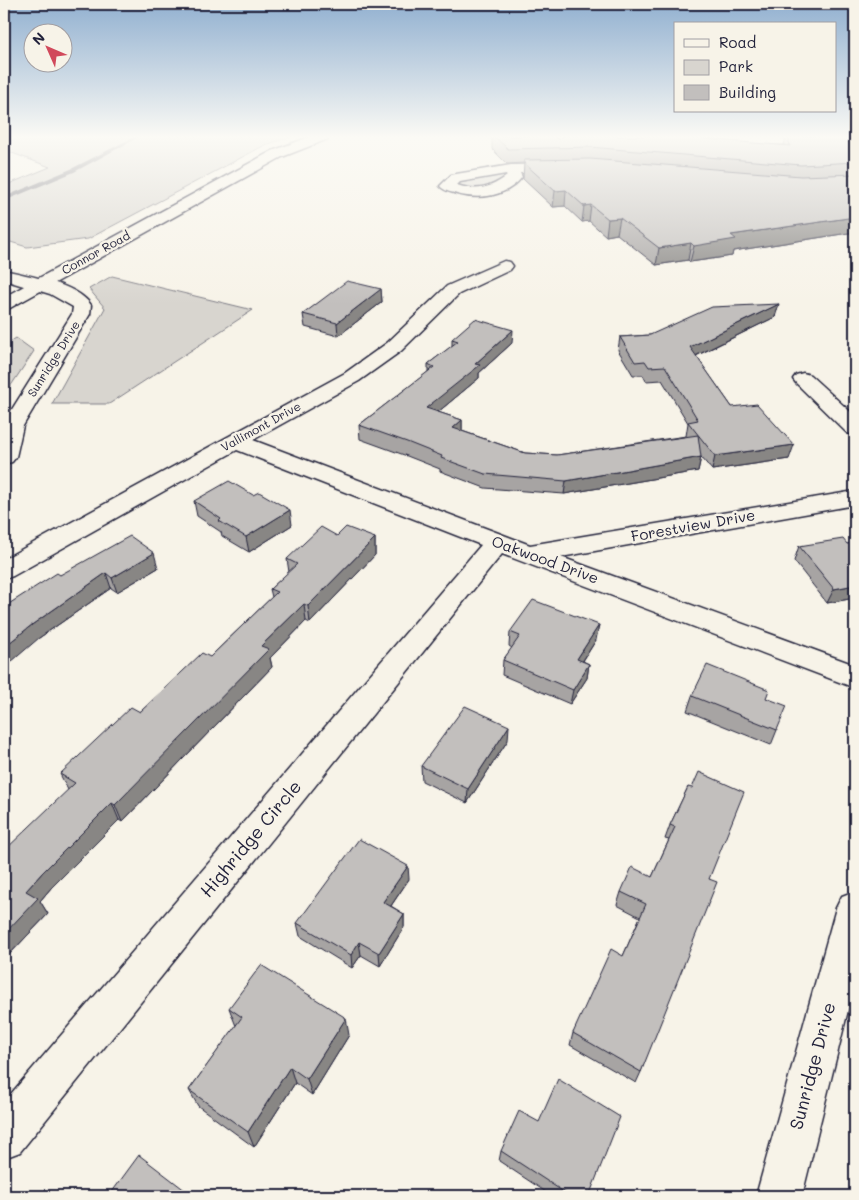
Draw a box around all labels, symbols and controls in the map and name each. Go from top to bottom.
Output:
north arrow [22,22,72,72]
legend [674,22,836,112]
text: N [28,28,49,49]
text: Road [719,32,756,52]
text: Park [719,56,753,76]
text: Building [719,82,776,102]
street label: Connor Road [58,227,133,278]
street label: Sunridge Drive [23,317,83,400]
street label: Vallimont Drive [218,398,303,455]
street label: Forestview Drive [629,504,757,546]
street label: Oakwood Drive [489,530,602,588]
street label: Highridge Circle [194,775,306,902]
street label: Sunridge Drive [784,999,841,1132]

